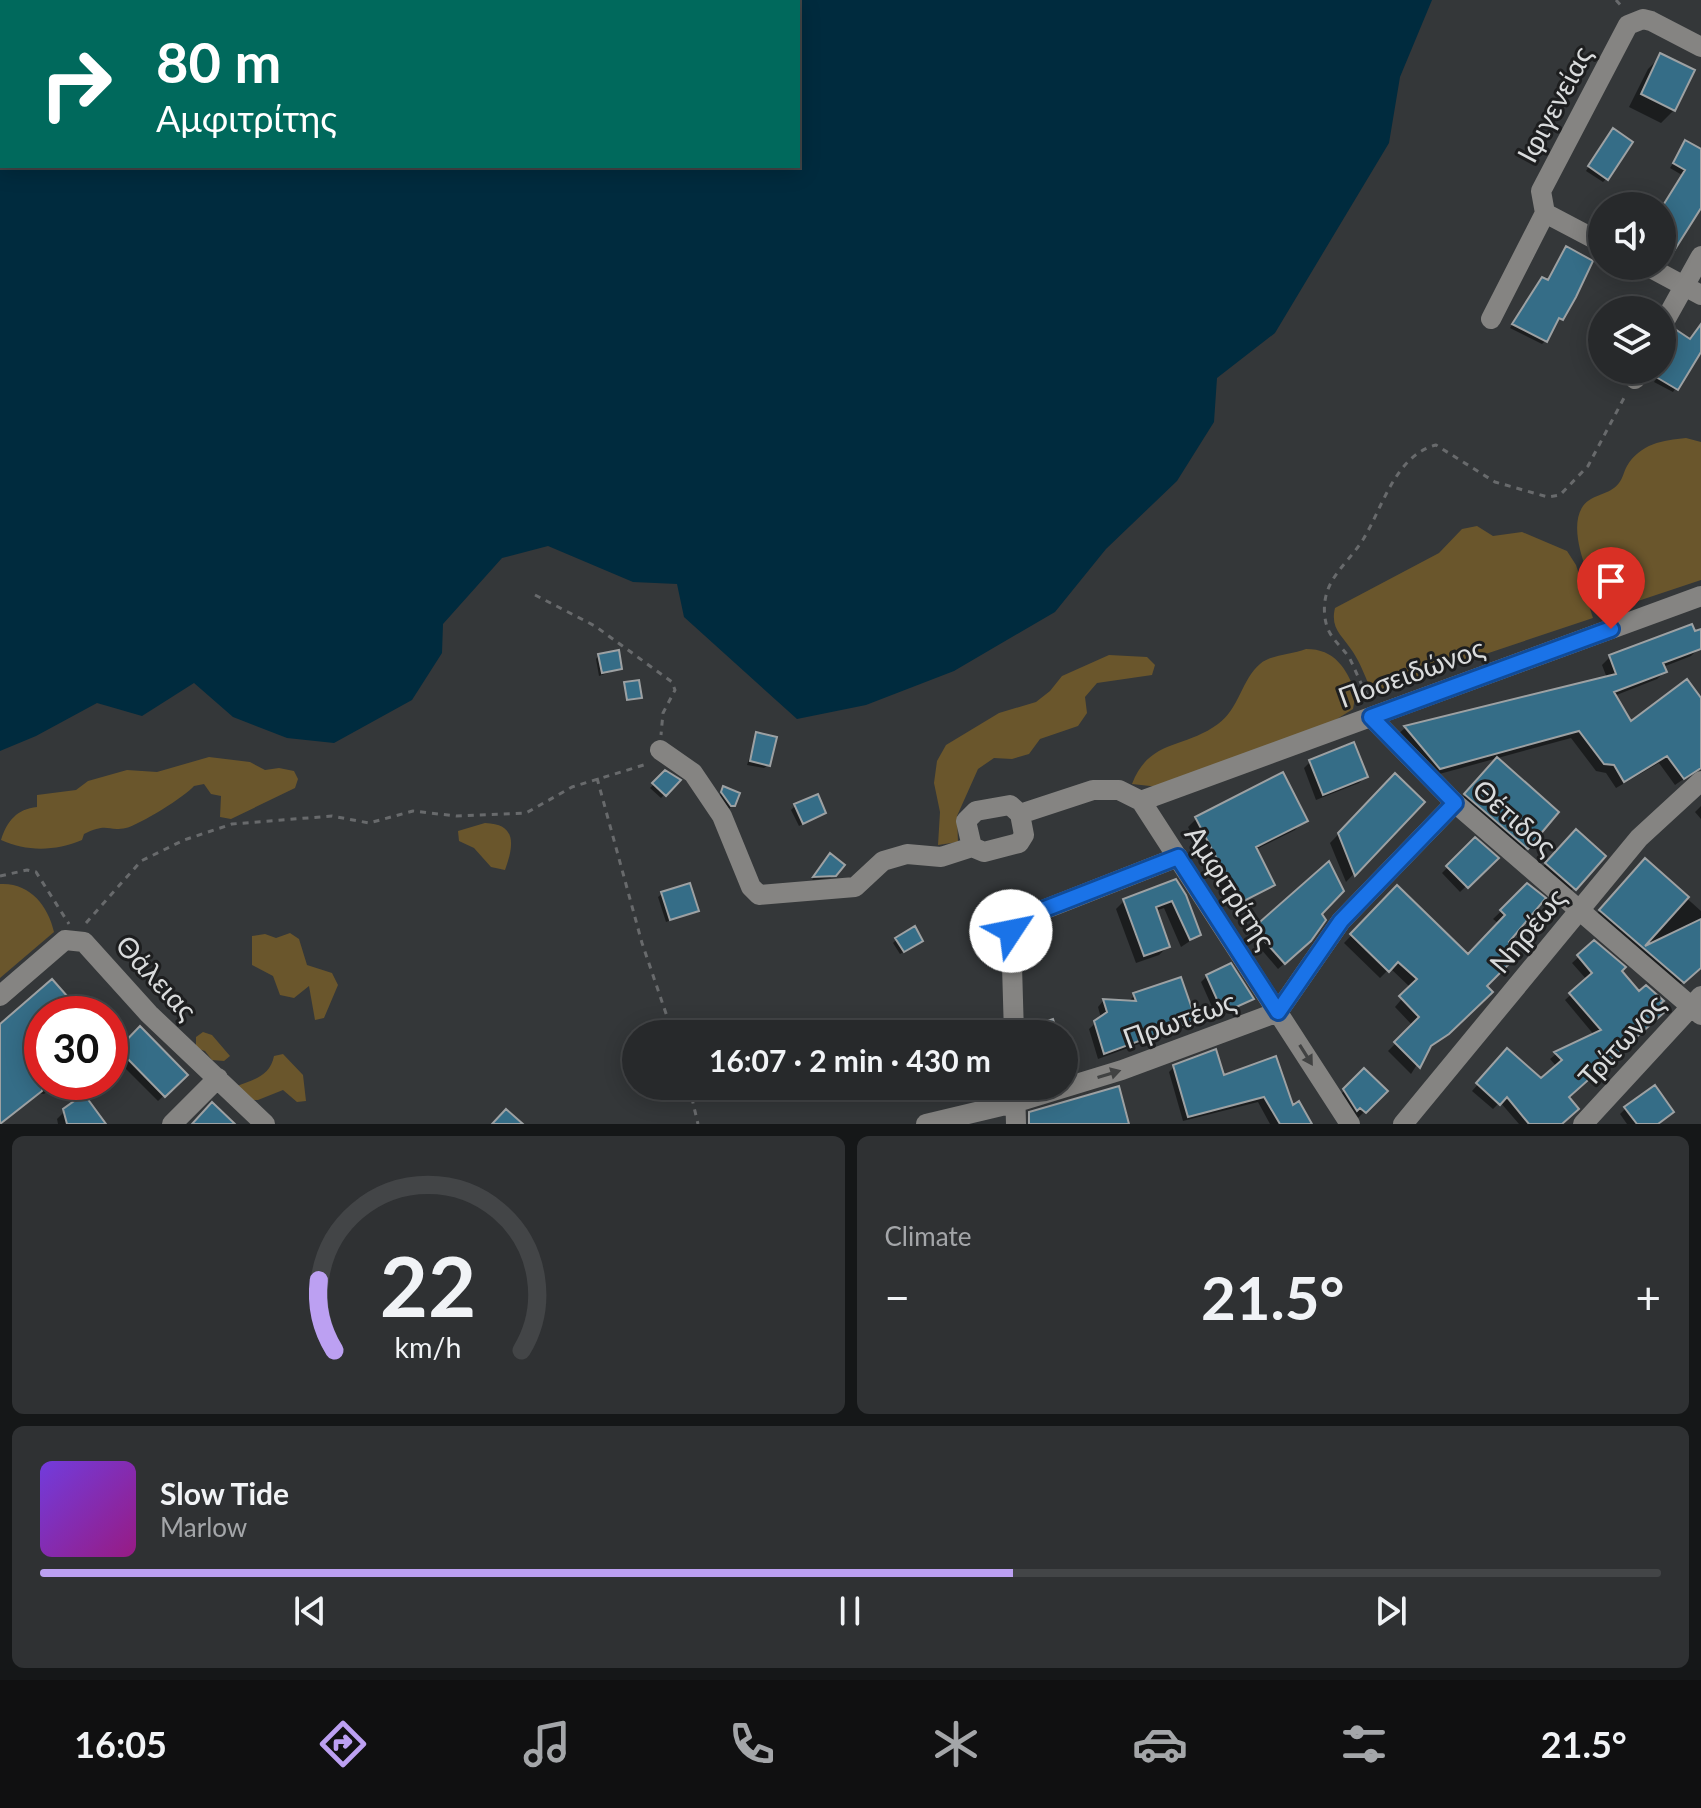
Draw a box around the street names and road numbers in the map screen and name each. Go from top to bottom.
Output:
street label: Ιφιγενείας [1509,40,1599,168]
street label: Ποσειδώνος [1333,630,1489,714]
street label: Θέτιδος [1466,772,1564,862]
street label: Αμφιτρίτης [1178,819,1284,955]
street label: Νηρέως [1482,881,1572,979]
street label: Θάλειας [109,928,205,1026]
street label: Πρωτέως [1118,983,1240,1055]
street label: Τρίτωνος [1571,987,1671,1093]

